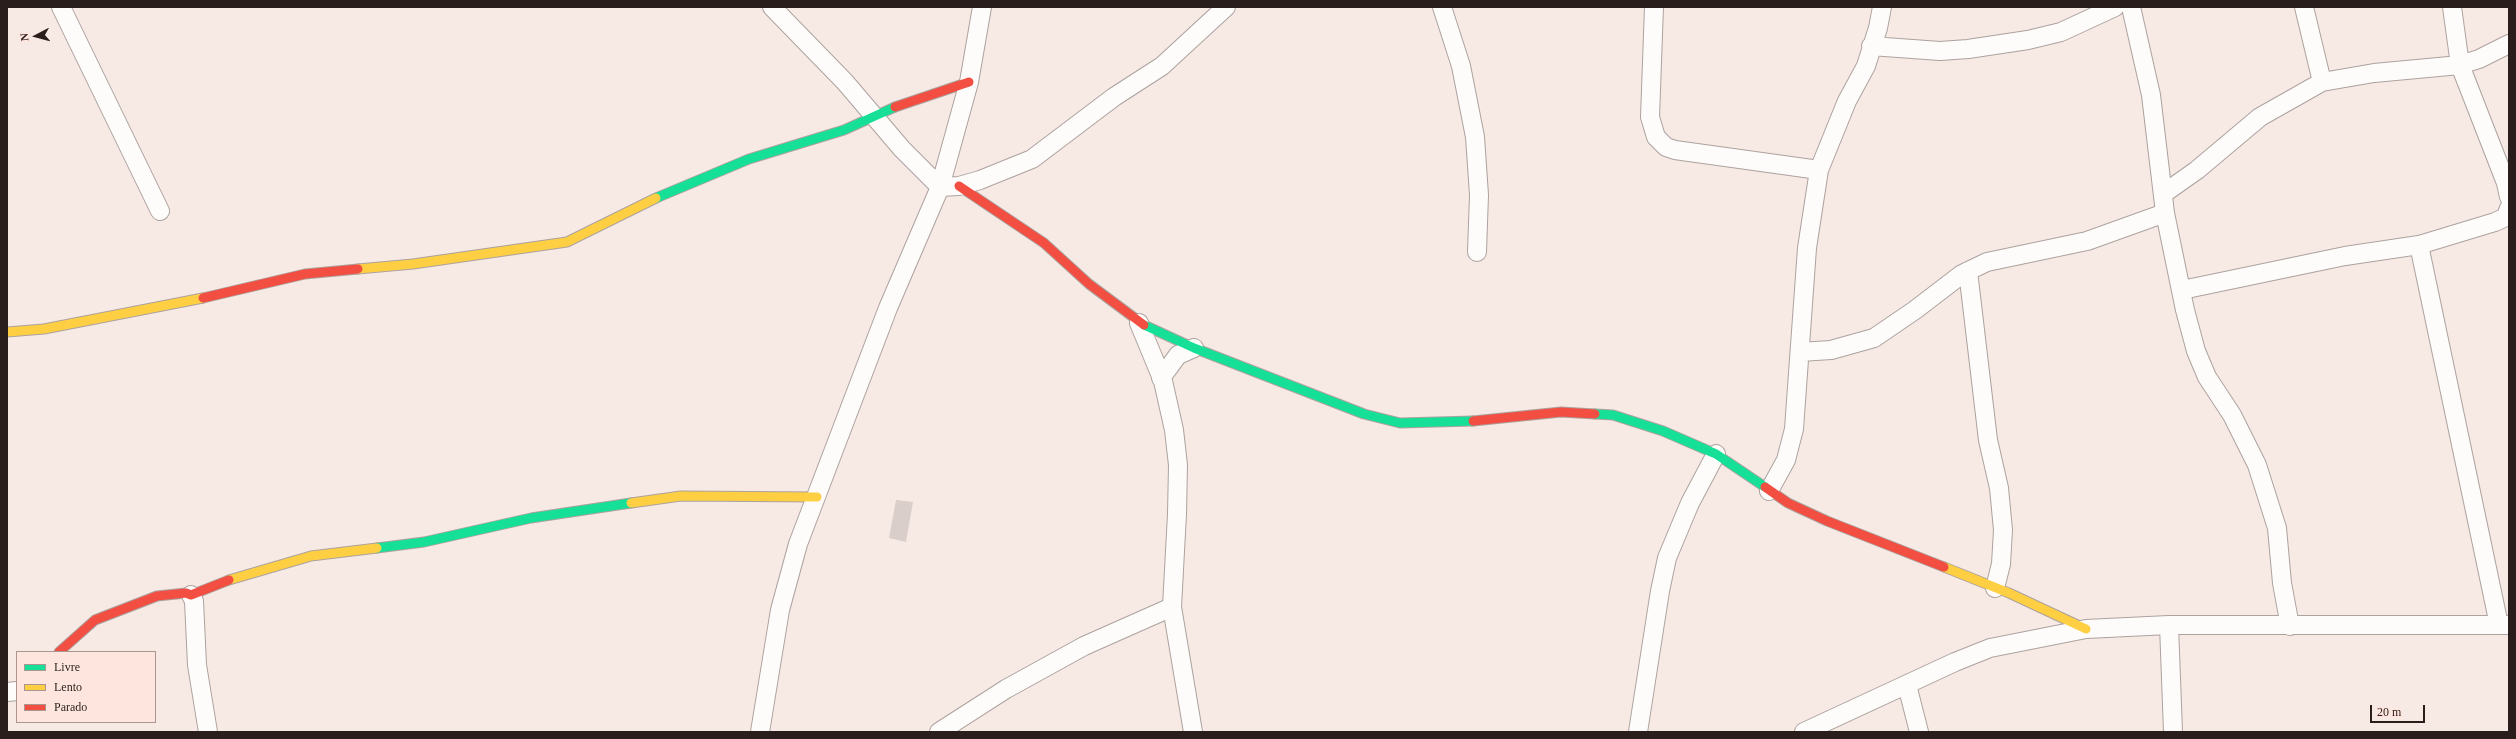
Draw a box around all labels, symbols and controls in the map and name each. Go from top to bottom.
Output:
north arrow [16,16,56,56]
text: N [18,33,30,42]
legend [16,651,156,723]
text: Livre [54,660,80,674]
text: Lento [54,680,82,694]
scale bar [2372,697,2427,723]
text: Parado [54,700,87,714]
text: 20 m [2377,705,2401,719]

